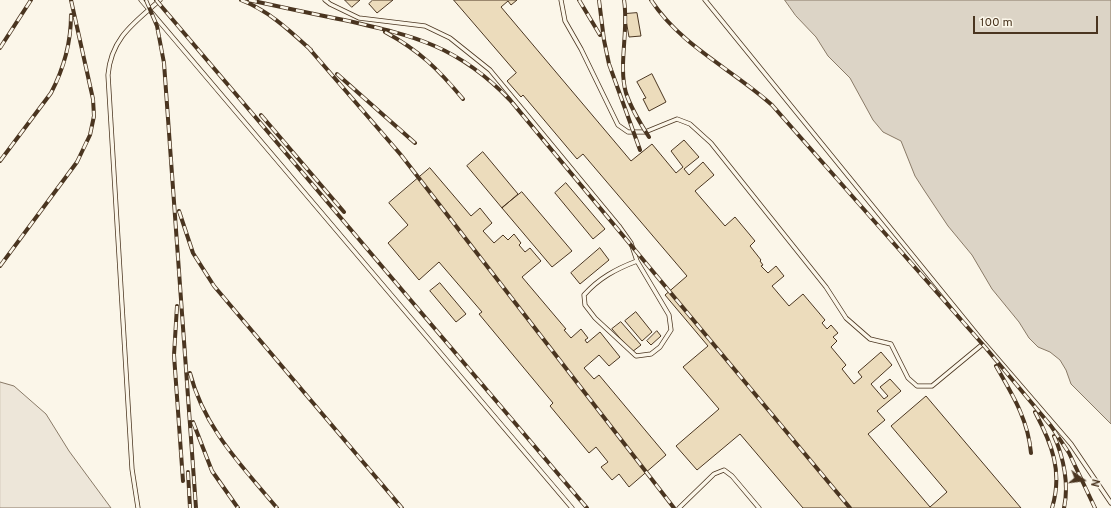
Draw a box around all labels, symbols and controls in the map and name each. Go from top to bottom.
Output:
scale bar [975,8,1100,34]
text: 100 m [980,15,1013,31]
north arrow [1063,460,1103,500]
text: N [1087,477,1102,488]

